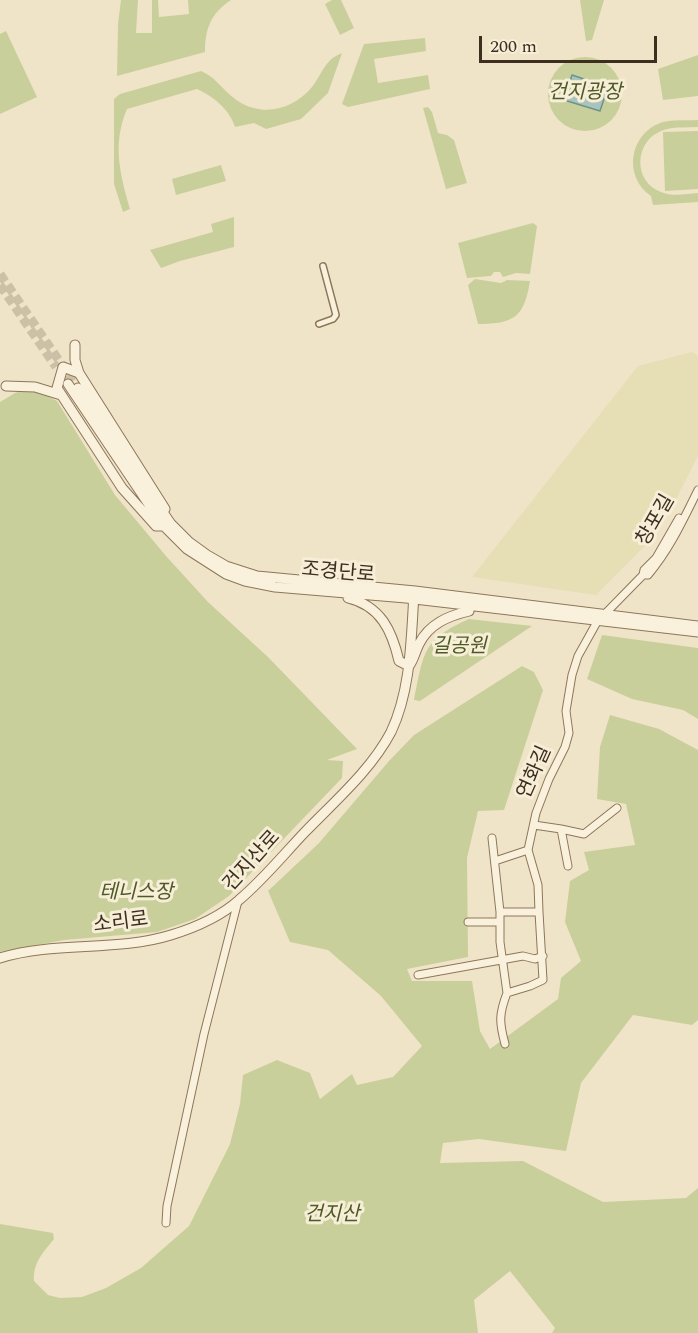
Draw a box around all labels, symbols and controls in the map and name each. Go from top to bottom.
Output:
scale bar [482,24,660,62]
text: 200 m [490,33,537,60]
park label: 건지광장 [548,82,622,106]
street label: 창포길 [633,491,681,551]
street label: 조경단로 [300,559,376,589]
park label: 길공원 [431,636,487,660]
street label: 연화길 [514,743,558,803]
street label: 건지산로 [219,827,287,897]
park label: 테니스장 [99,882,173,906]
street label: 소리로 [92,909,150,939]
park label: 건지산 [304,1204,360,1228]

